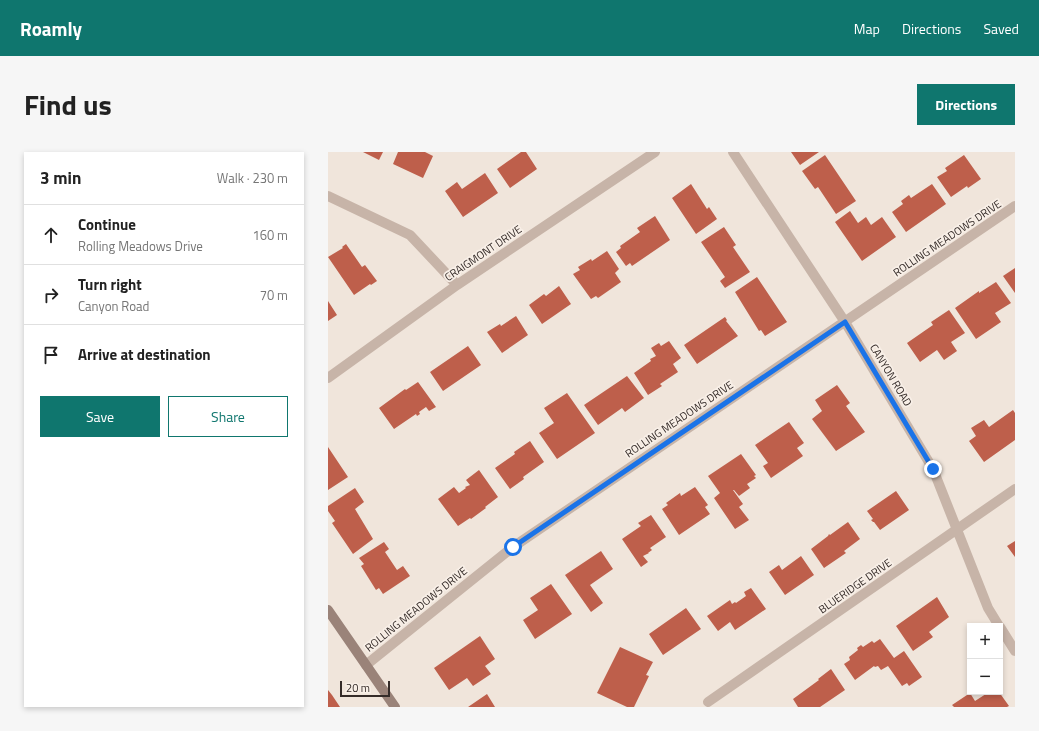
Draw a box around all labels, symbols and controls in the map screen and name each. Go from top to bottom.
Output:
text: Roamly [20,14,82,43]
text: Map [854,18,880,39]
text: Directions [902,18,961,39]
text: Saved [983,18,1019,39]
text: Find us [24,83,112,126]
button: Directions [917,84,1015,125]
text: 3 min [40,165,81,191]
text: Walk · 230 m [217,168,288,188]
street label: ROLLING MEADOWS DRIVE [890,196,1004,280]
text: Continue [78,213,136,236]
street label: CRAIGMONT DRIVE [441,221,525,285]
icon: ahead [40,224,62,246]
text: 160 m [252,225,288,245]
text: Rolling Meadows Drive [78,236,203,256]
text: Turn right [78,273,142,296]
icon: right [40,284,62,306]
text: 70 m [260,285,288,305]
text: Canyon Road [78,296,150,316]
street label: CANYON ROAD [866,341,916,409]
text: Arrive at destination [78,343,211,366]
icon: arrive [40,344,62,366]
street label: ROLLING MEADOWS DRIVE [622,377,736,461]
button: Save [40,396,160,437]
button: Share [168,396,288,437]
route end [924,460,942,478]
route start [504,538,522,556]
street label: BLUERIDGE DRIVE [815,555,895,617]
street label: ROLLING MEADOWS DRIVE [361,563,471,655]
map controls [967,623,1003,695]
button: + [967,623,1003,659]
button: − [967,659,1003,695]
scale bar [340,679,390,698]
text: 20 m [346,680,370,696]

